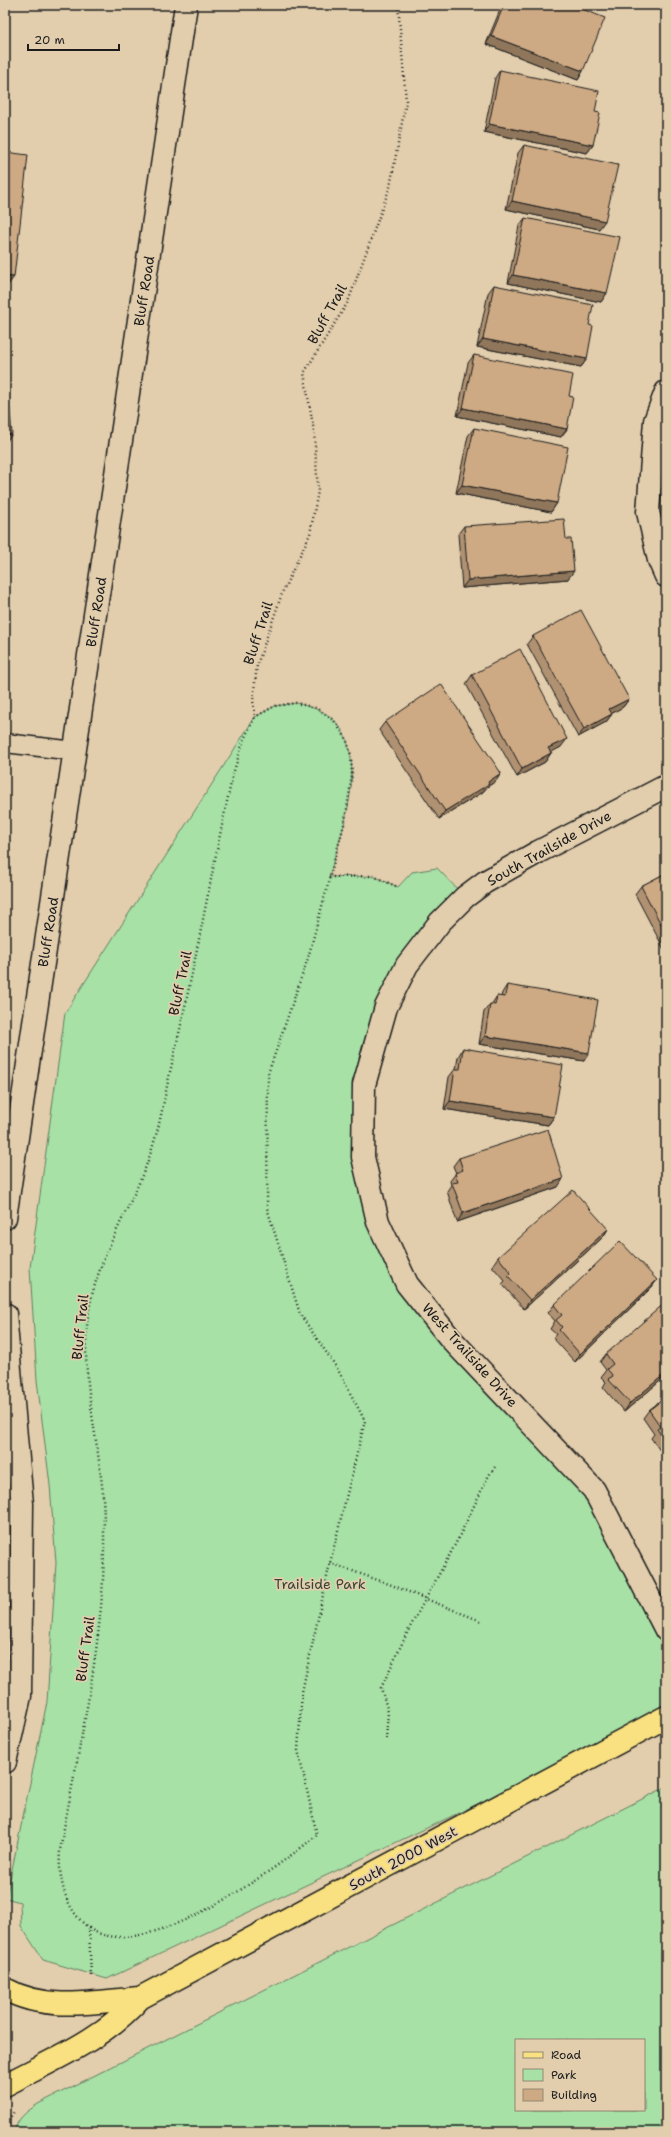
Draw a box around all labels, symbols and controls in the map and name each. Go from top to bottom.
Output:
scale bar [28,26,119,52]
text: 20 m [34,32,65,48]
street label: Bluff Road [130,254,158,327]
street label: Bluff Trail [303,280,351,347]
street label: Bluff Road [82,575,110,648]
street label: Bluff Trail [239,598,277,667]
street label: South Trailside Drive [484,806,614,890]
street label: Bluff Road [34,895,62,968]
street label: Bluff Trail [164,948,196,1017]
street label: Bluff Trail [68,1293,92,1361]
street label: West Trailside Drive [418,1299,522,1411]
park label: Trailside Park [274,1575,366,1593]
street label: Bluff Trail [72,1614,99,1683]
street label: South 2000 West [346,1822,460,1894]
legend [515,2039,645,2111]
text: Road [551,2047,582,2063]
text: Park [551,2067,577,2083]
text: Building [551,2087,597,2103]

